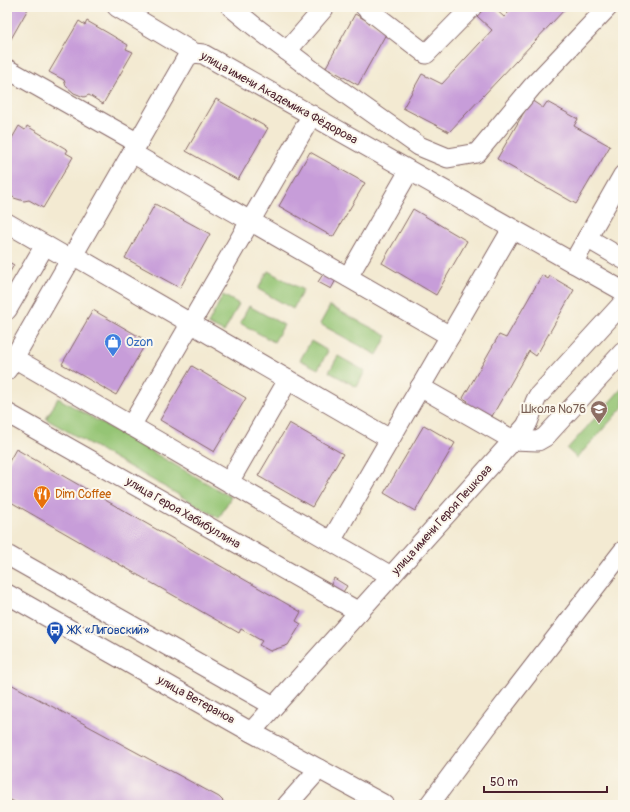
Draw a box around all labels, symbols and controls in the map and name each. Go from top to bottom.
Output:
street label: улица имени Академика Фёдорова [197,48,361,148]
shop icon: Ozon [103,332,123,357]
place label: Ozon [126,335,153,350]
school or university icon: Школа №76 [589,399,609,424]
place label: Школа №76 [521,402,586,417]
street label: улица имени Героя Пешкова [388,461,496,579]
street label: улица Героя Хабибуллина [122,474,243,552]
restaurant icon: Dim Coffee [32,484,52,509]
place label: Dim Coffee [55,487,111,502]
bus stop icon: ЖК «Лиговский» [45,620,65,645]
place label: ЖК «Лиговский» [66,623,149,638]
street label: улица Ветеранов [154,672,238,728]
scale bar [484,768,607,794]
text: 50 m [490,775,518,790]

